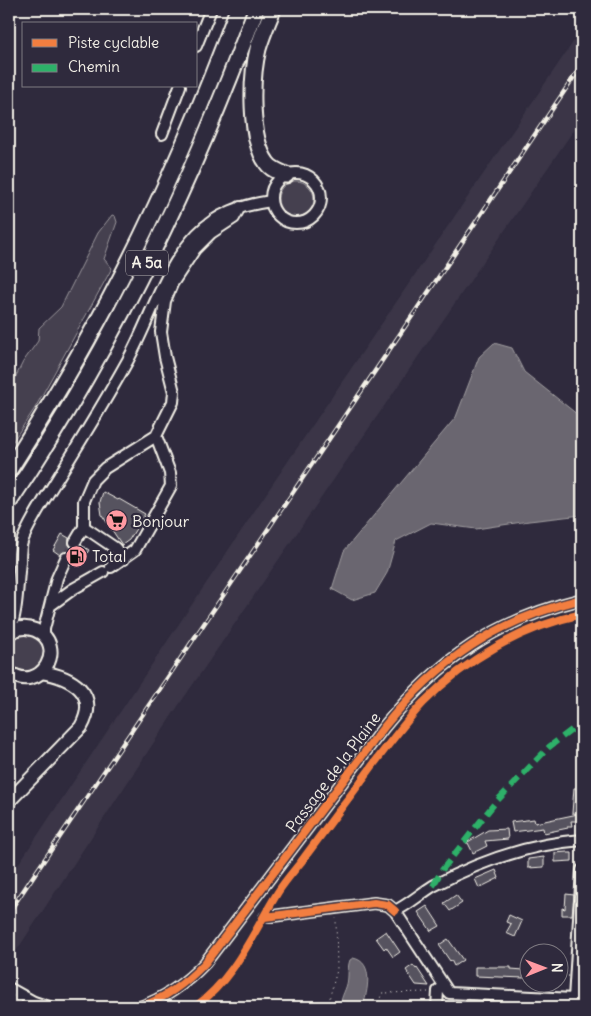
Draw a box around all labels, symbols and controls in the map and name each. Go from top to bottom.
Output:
legend [22,22,198,88]
text: Piste cyclable [68,33,159,52]
text: Chemin [68,57,120,76]
road number: A 5a [126,250,168,276]
supermarket icon: Bonjour [104,509,128,533]
place label: Bonjour [132,511,190,531]
fuel station icon: Total [64,544,88,568]
place label: Total [92,546,126,566]
street label: Passage de la Plaine [281,708,385,836]
north arrow [518,944,568,994]
text: N [548,963,566,973]

